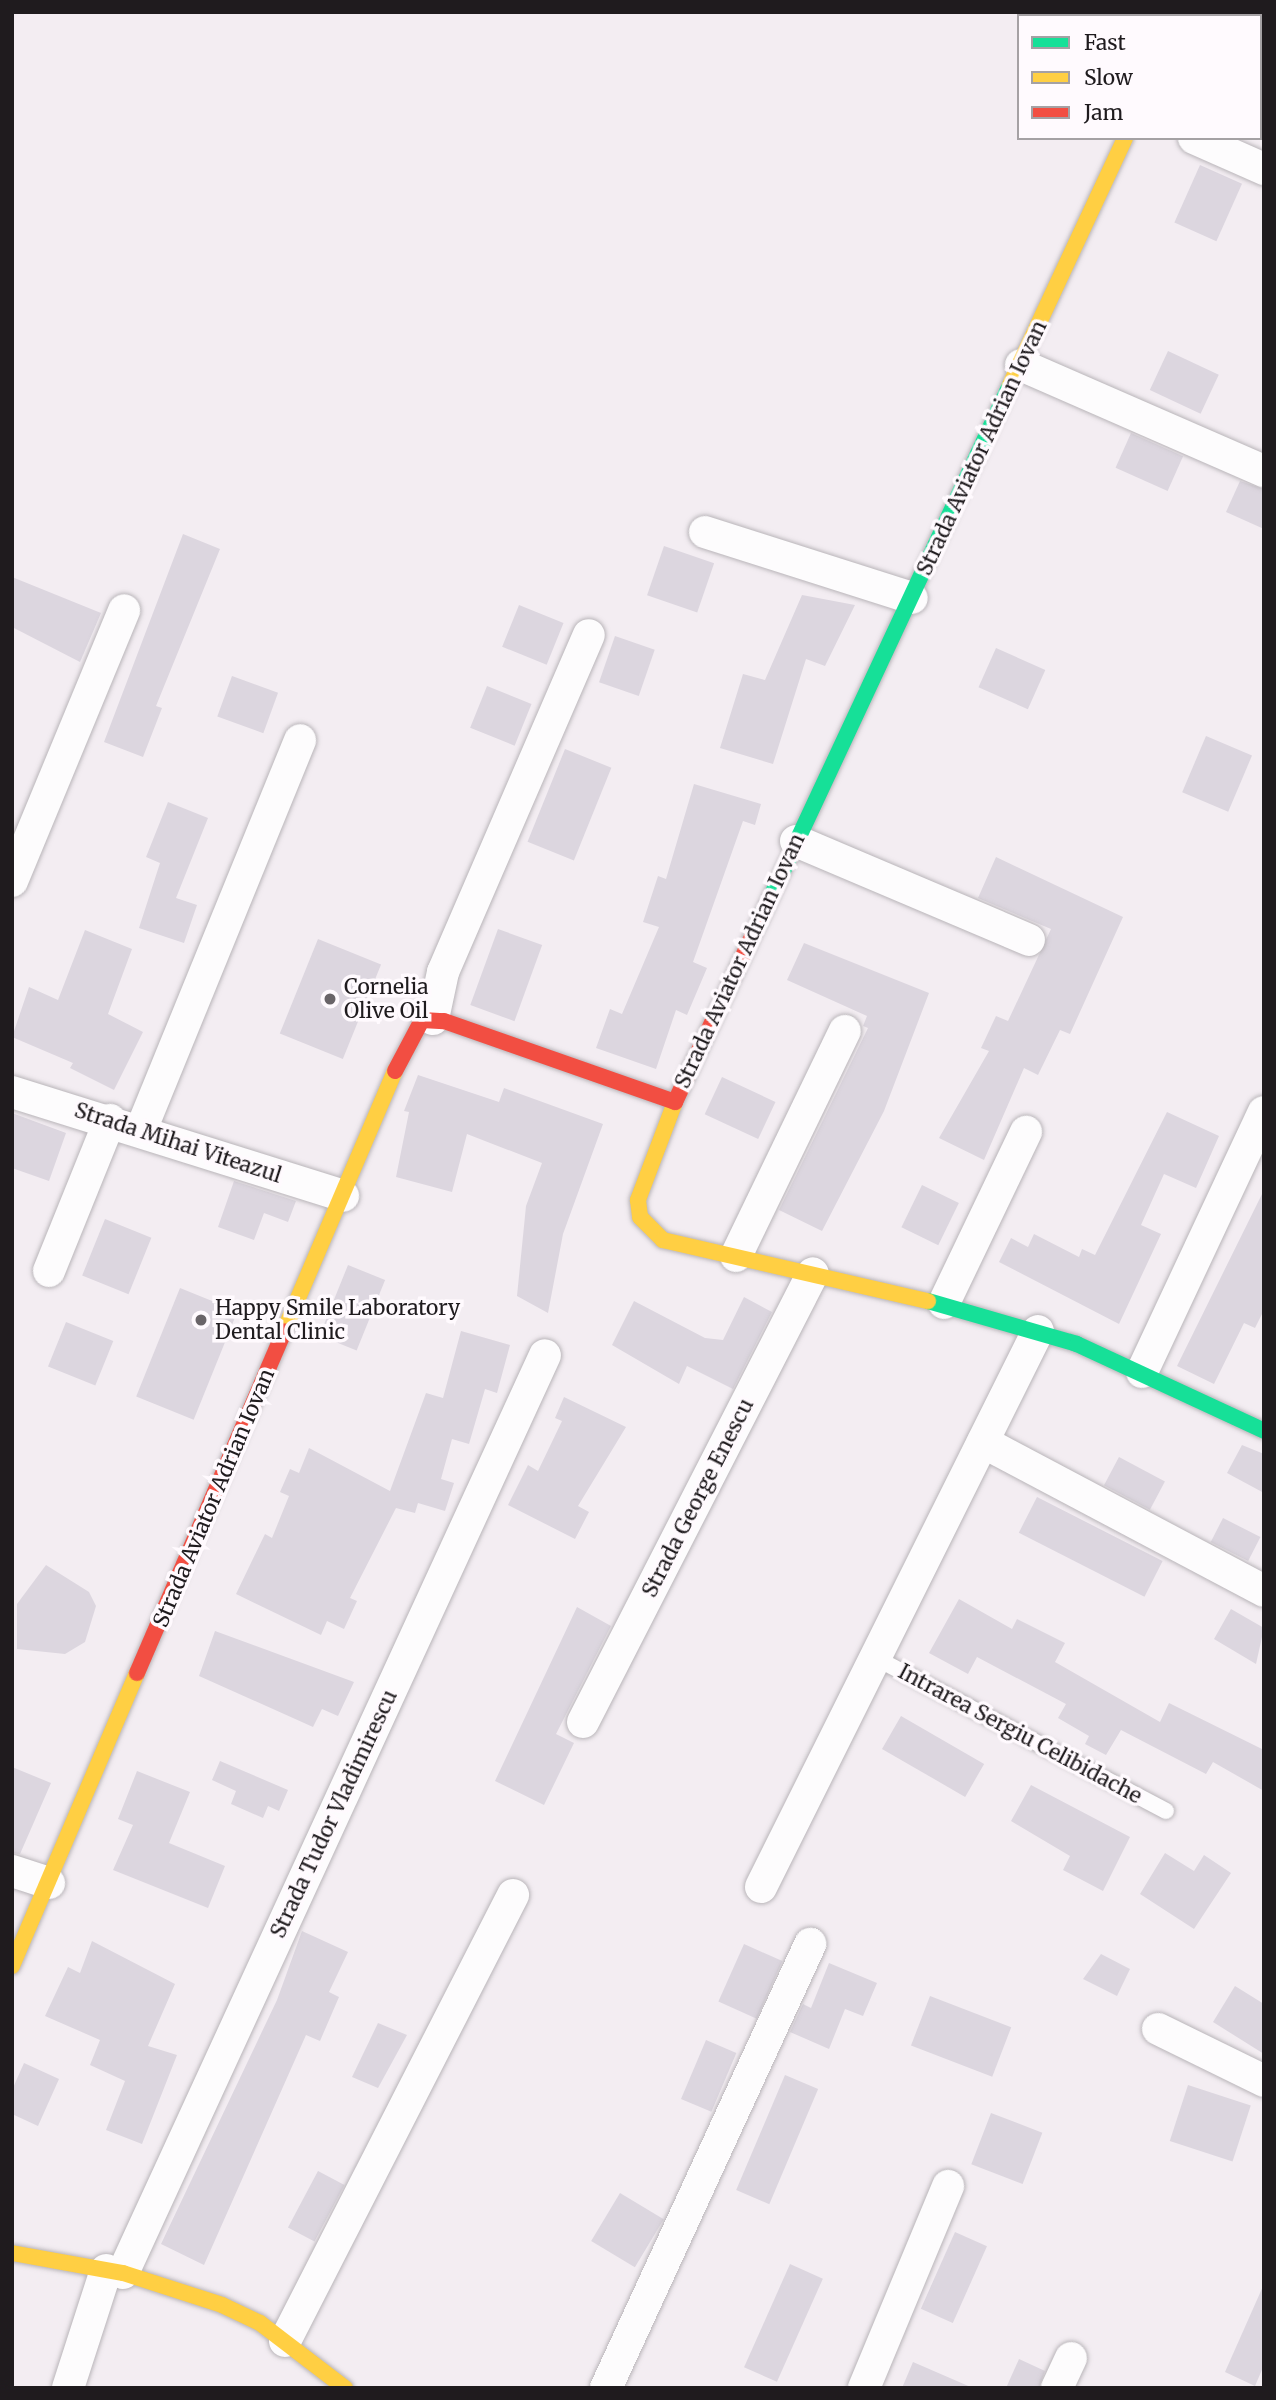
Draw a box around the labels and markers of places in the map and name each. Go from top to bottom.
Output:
place label: Cornelia Olive Oil [344,974,428,1024]
marker: Cornelia Olive Oil [322,991,338,1007]
place label: Happy Smile Laboratory Dental Clinic [215,1295,460,1345]
marker: Happy Smile Laboratory Dental Clinic [193,1312,209,1328]

